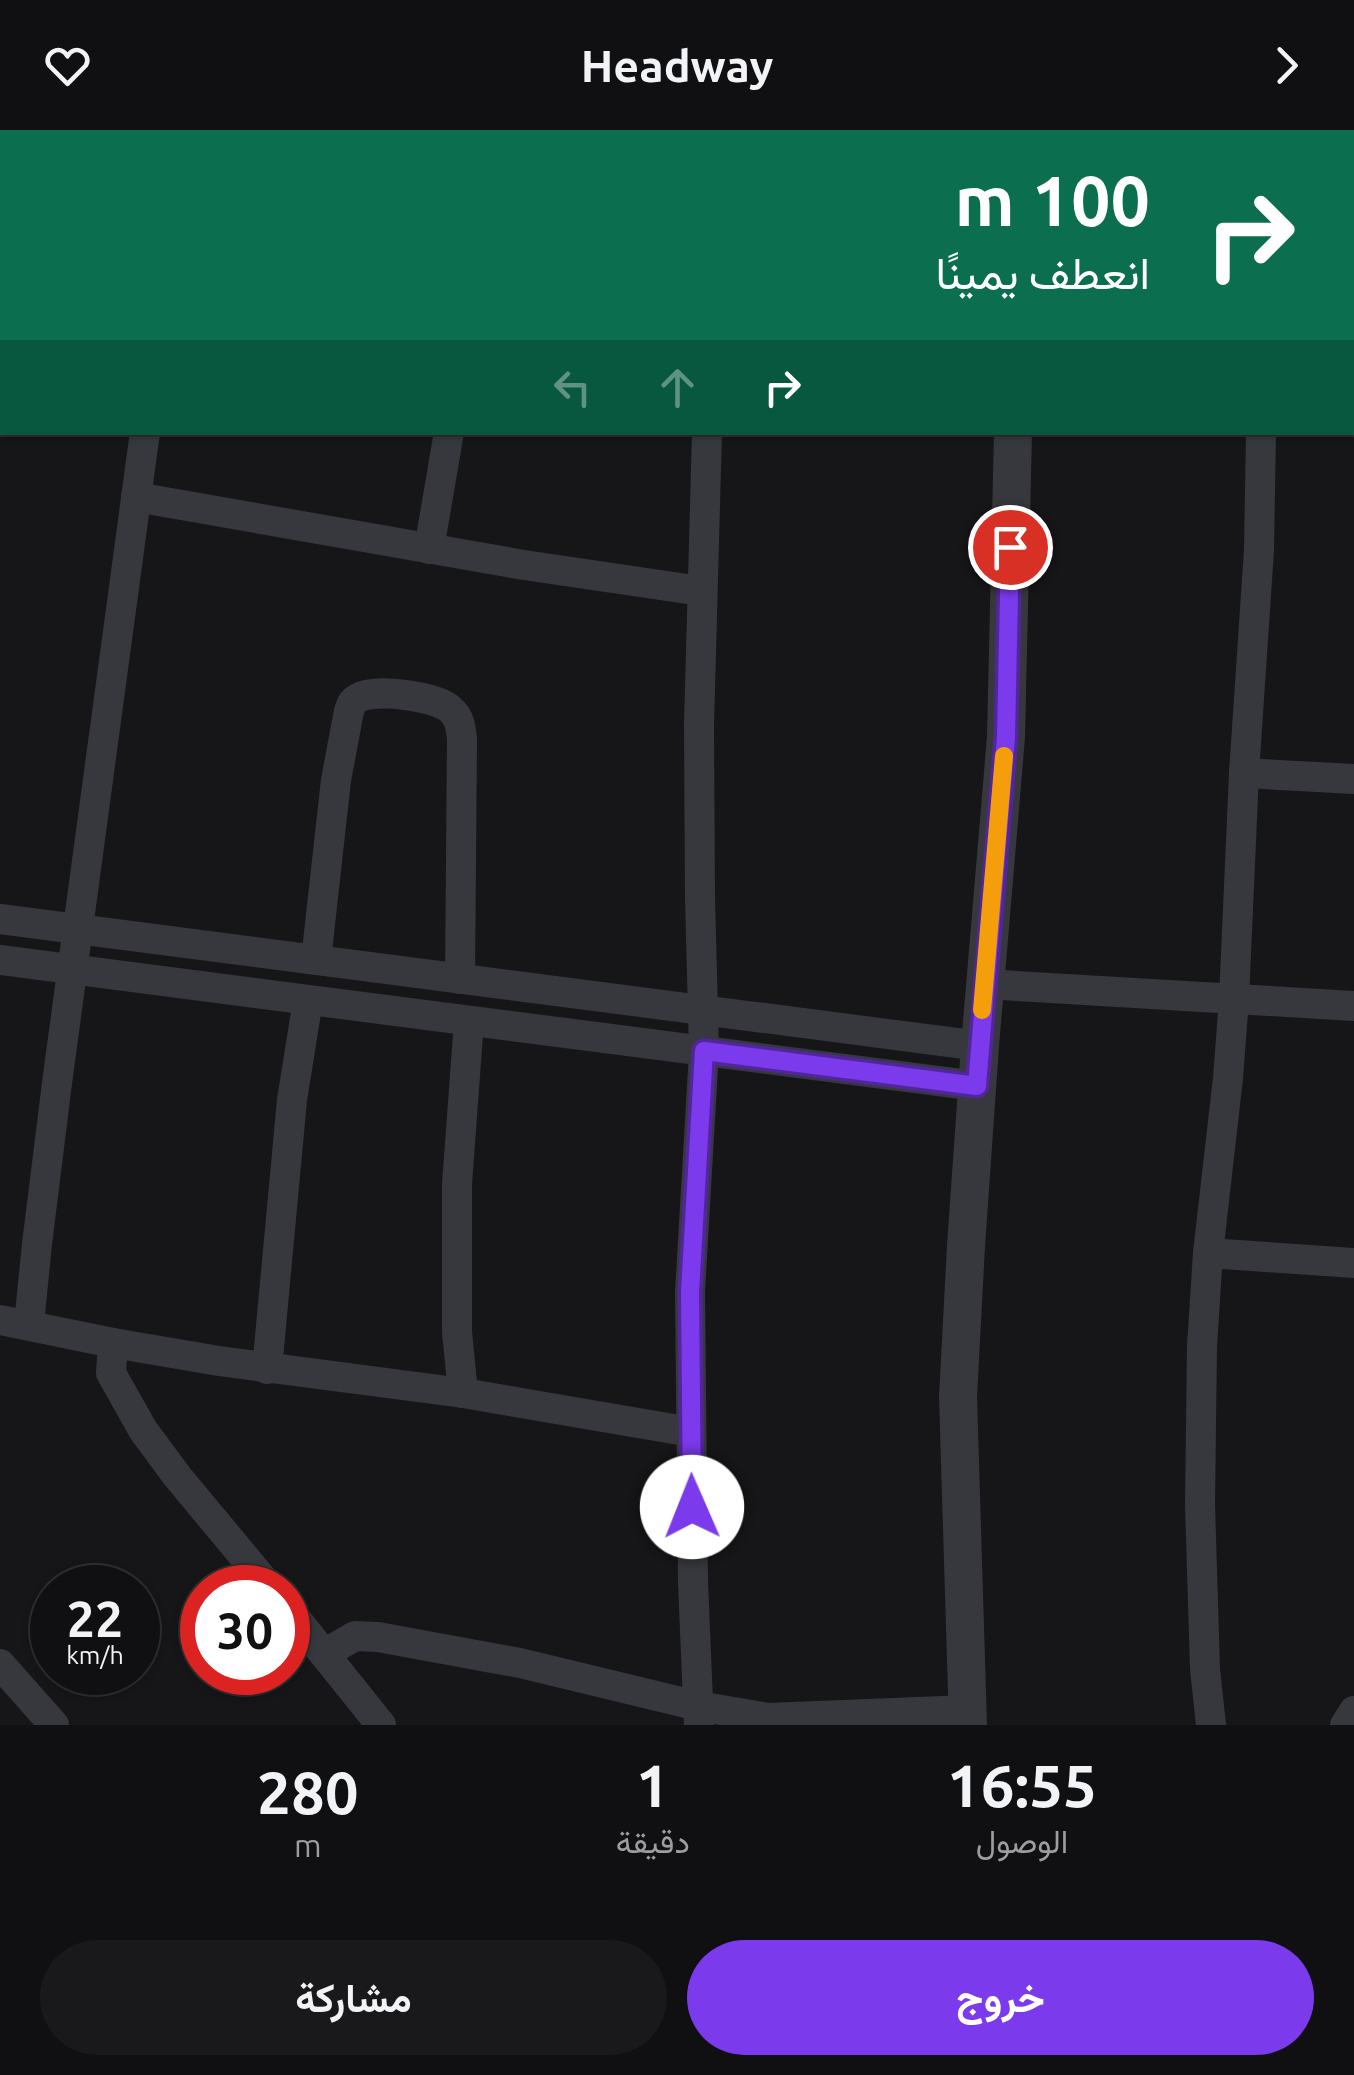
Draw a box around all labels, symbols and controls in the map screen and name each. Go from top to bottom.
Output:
icon: heart [40,38,95,93]
icon: forward [1259,38,1314,93]
text: Headway [581,40,773,91]
text: 100 m [955,161,1150,239]
icon: right [1185,170,1315,300]
text: انعطف يمينًا [935,247,1150,298]
icon: left [545,360,600,415]
icon: ahead [650,360,705,415]
icon: right [755,360,810,415]
pin [968,505,1053,590]
icon: arrive [983,520,1038,575]
position arrow [640,1455,744,1559]
speed limit sign: 30 [180,1565,310,1695]
text: 22 [67,1590,123,1646]
text: km/h [66,1641,124,1669]
text: 1 [636,1751,670,1818]
text: 16:55 [947,1751,1097,1818]
text: 280 [257,1758,359,1825]
text: دقيقة [616,1823,690,1859]
text: الوصول [976,1823,1068,1859]
text: m [294,1827,322,1863]
button: مشاركة [40,1940,667,2055]
button: خروج [687,1940,1314,2055]

